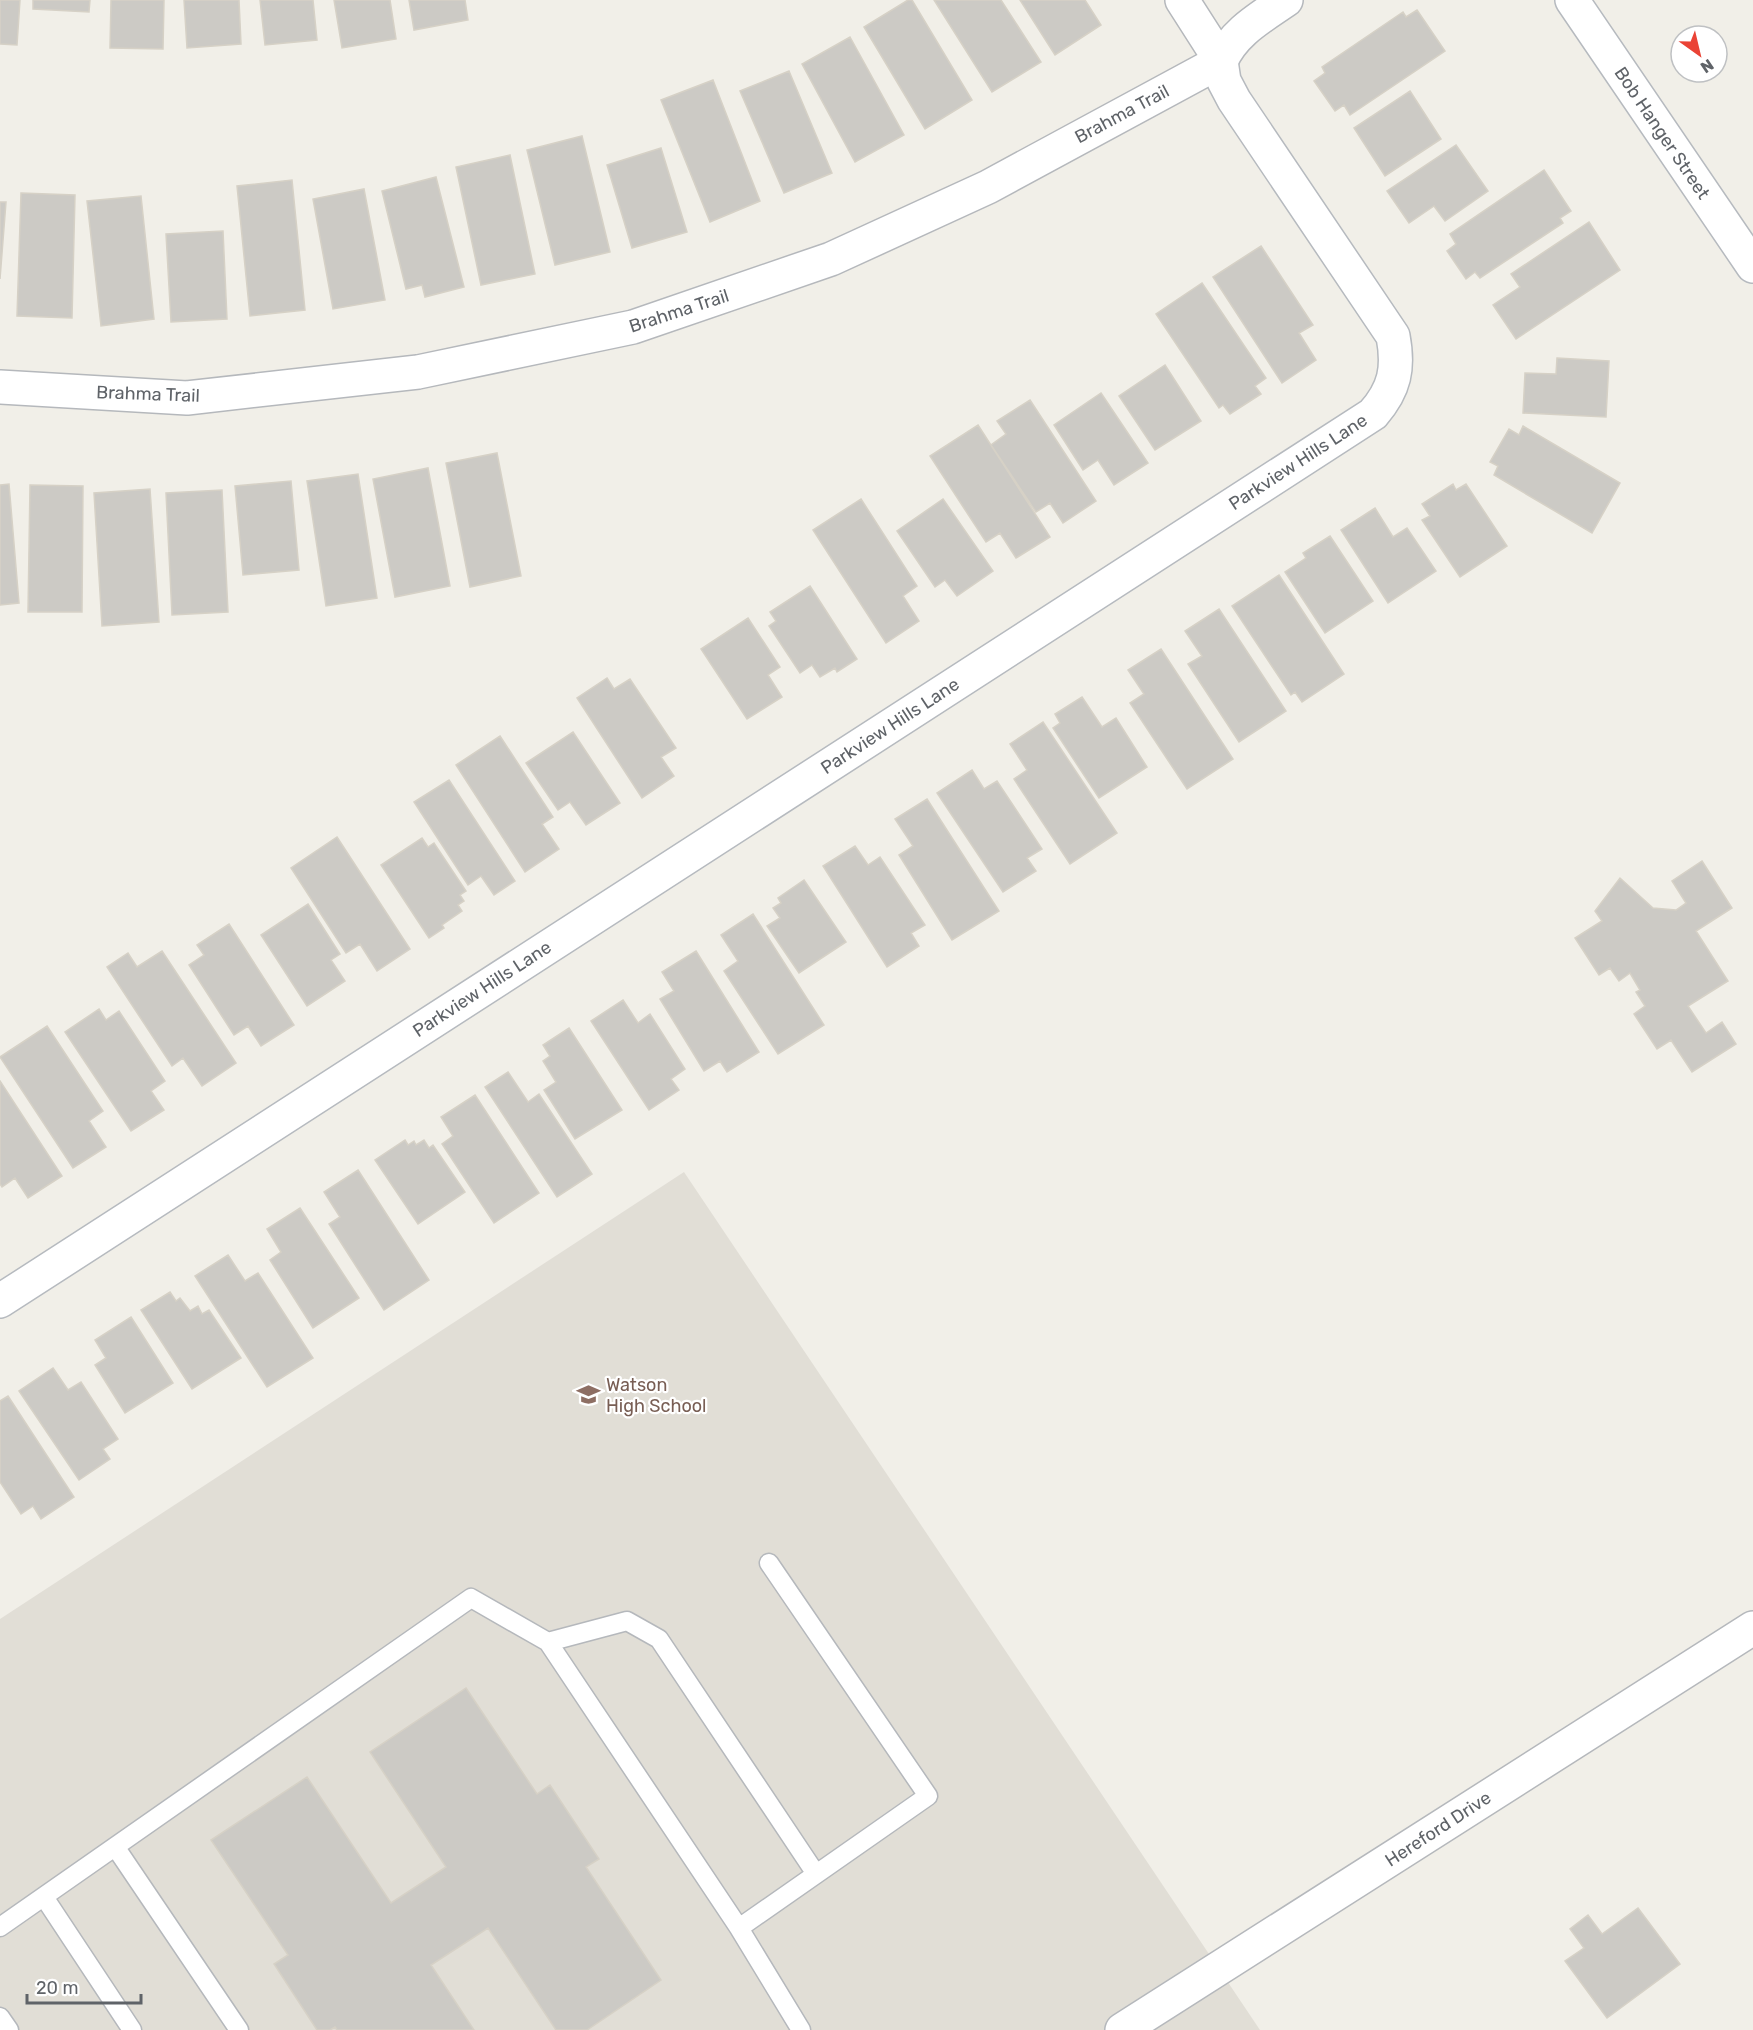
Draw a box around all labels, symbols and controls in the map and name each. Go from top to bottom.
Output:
north arrow [1669,24,1729,84]
text: N [1697,55,1717,77]
street label: Bob Hanger Street [1610,63,1714,203]
street label: Brahma Trail [1071,80,1173,148]
street label: Brahma Trail [626,284,732,338]
street label: Brahma Trail [96,381,200,407]
street label: Parkview Hills Lane [1225,409,1371,515]
street label: Parkview Hills Lane [817,673,963,779]
street label: Parkview Hills Lane [409,936,555,1042]
place label: Watson High School [606,1374,706,1417]
school or university icon: Watson High School [575,1382,601,1408]
street label: Hereford Drive [1381,1787,1495,1871]
scale bar [27,1967,141,2005]
text: 20 m [36,1977,78,1999]

